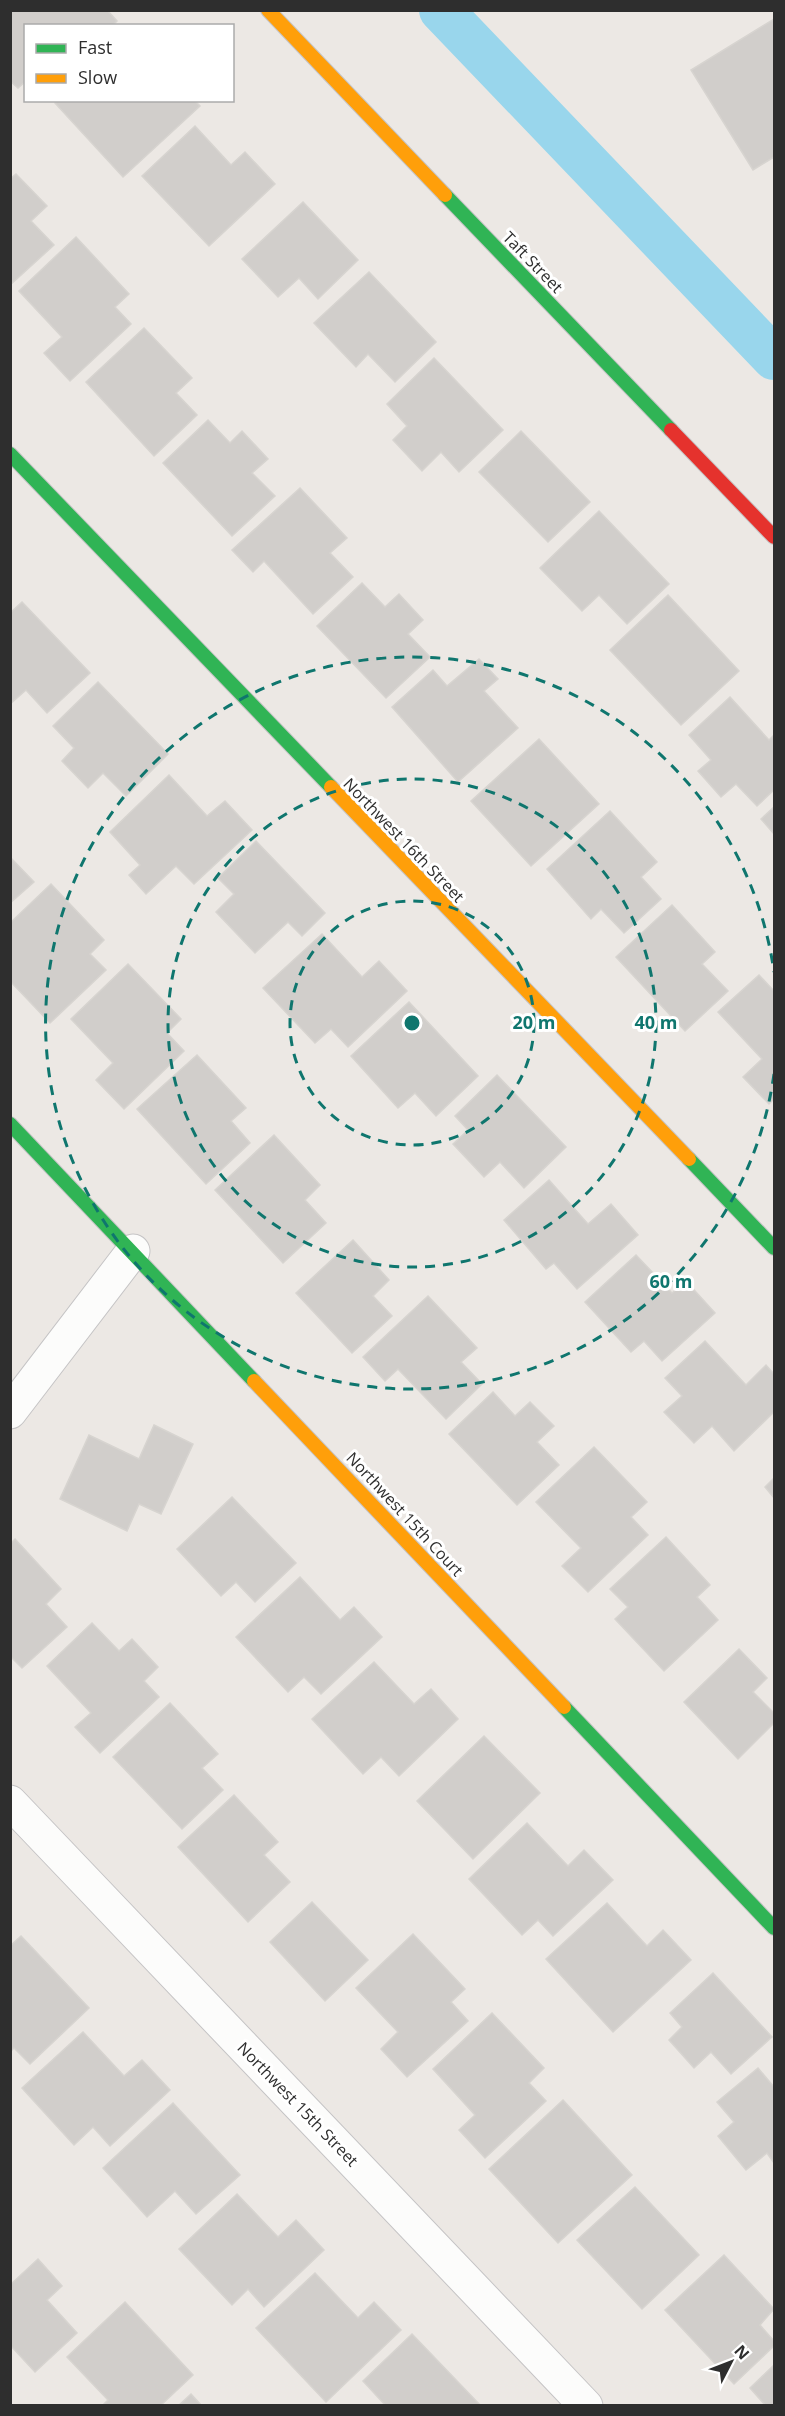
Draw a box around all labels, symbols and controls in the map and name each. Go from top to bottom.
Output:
legend [24,24,234,102]
text: Fast [78,35,112,59]
text: Slow [78,65,117,89]
street label: Taft Street [498,226,568,298]
street label: Northwest 16th Street [339,773,470,907]
text: 20 m [513,1010,555,1034]
text: 40 m [635,1010,677,1034]
centre of rings [402,1013,422,1033]
text: 60 m [650,1269,692,1293]
street label: Northwest 15th Court [342,1447,469,1581]
street label: Northwest 15th Street [233,2037,364,2171]
north arrow [701,2332,761,2392]
text: N [730,2340,755,2364]

